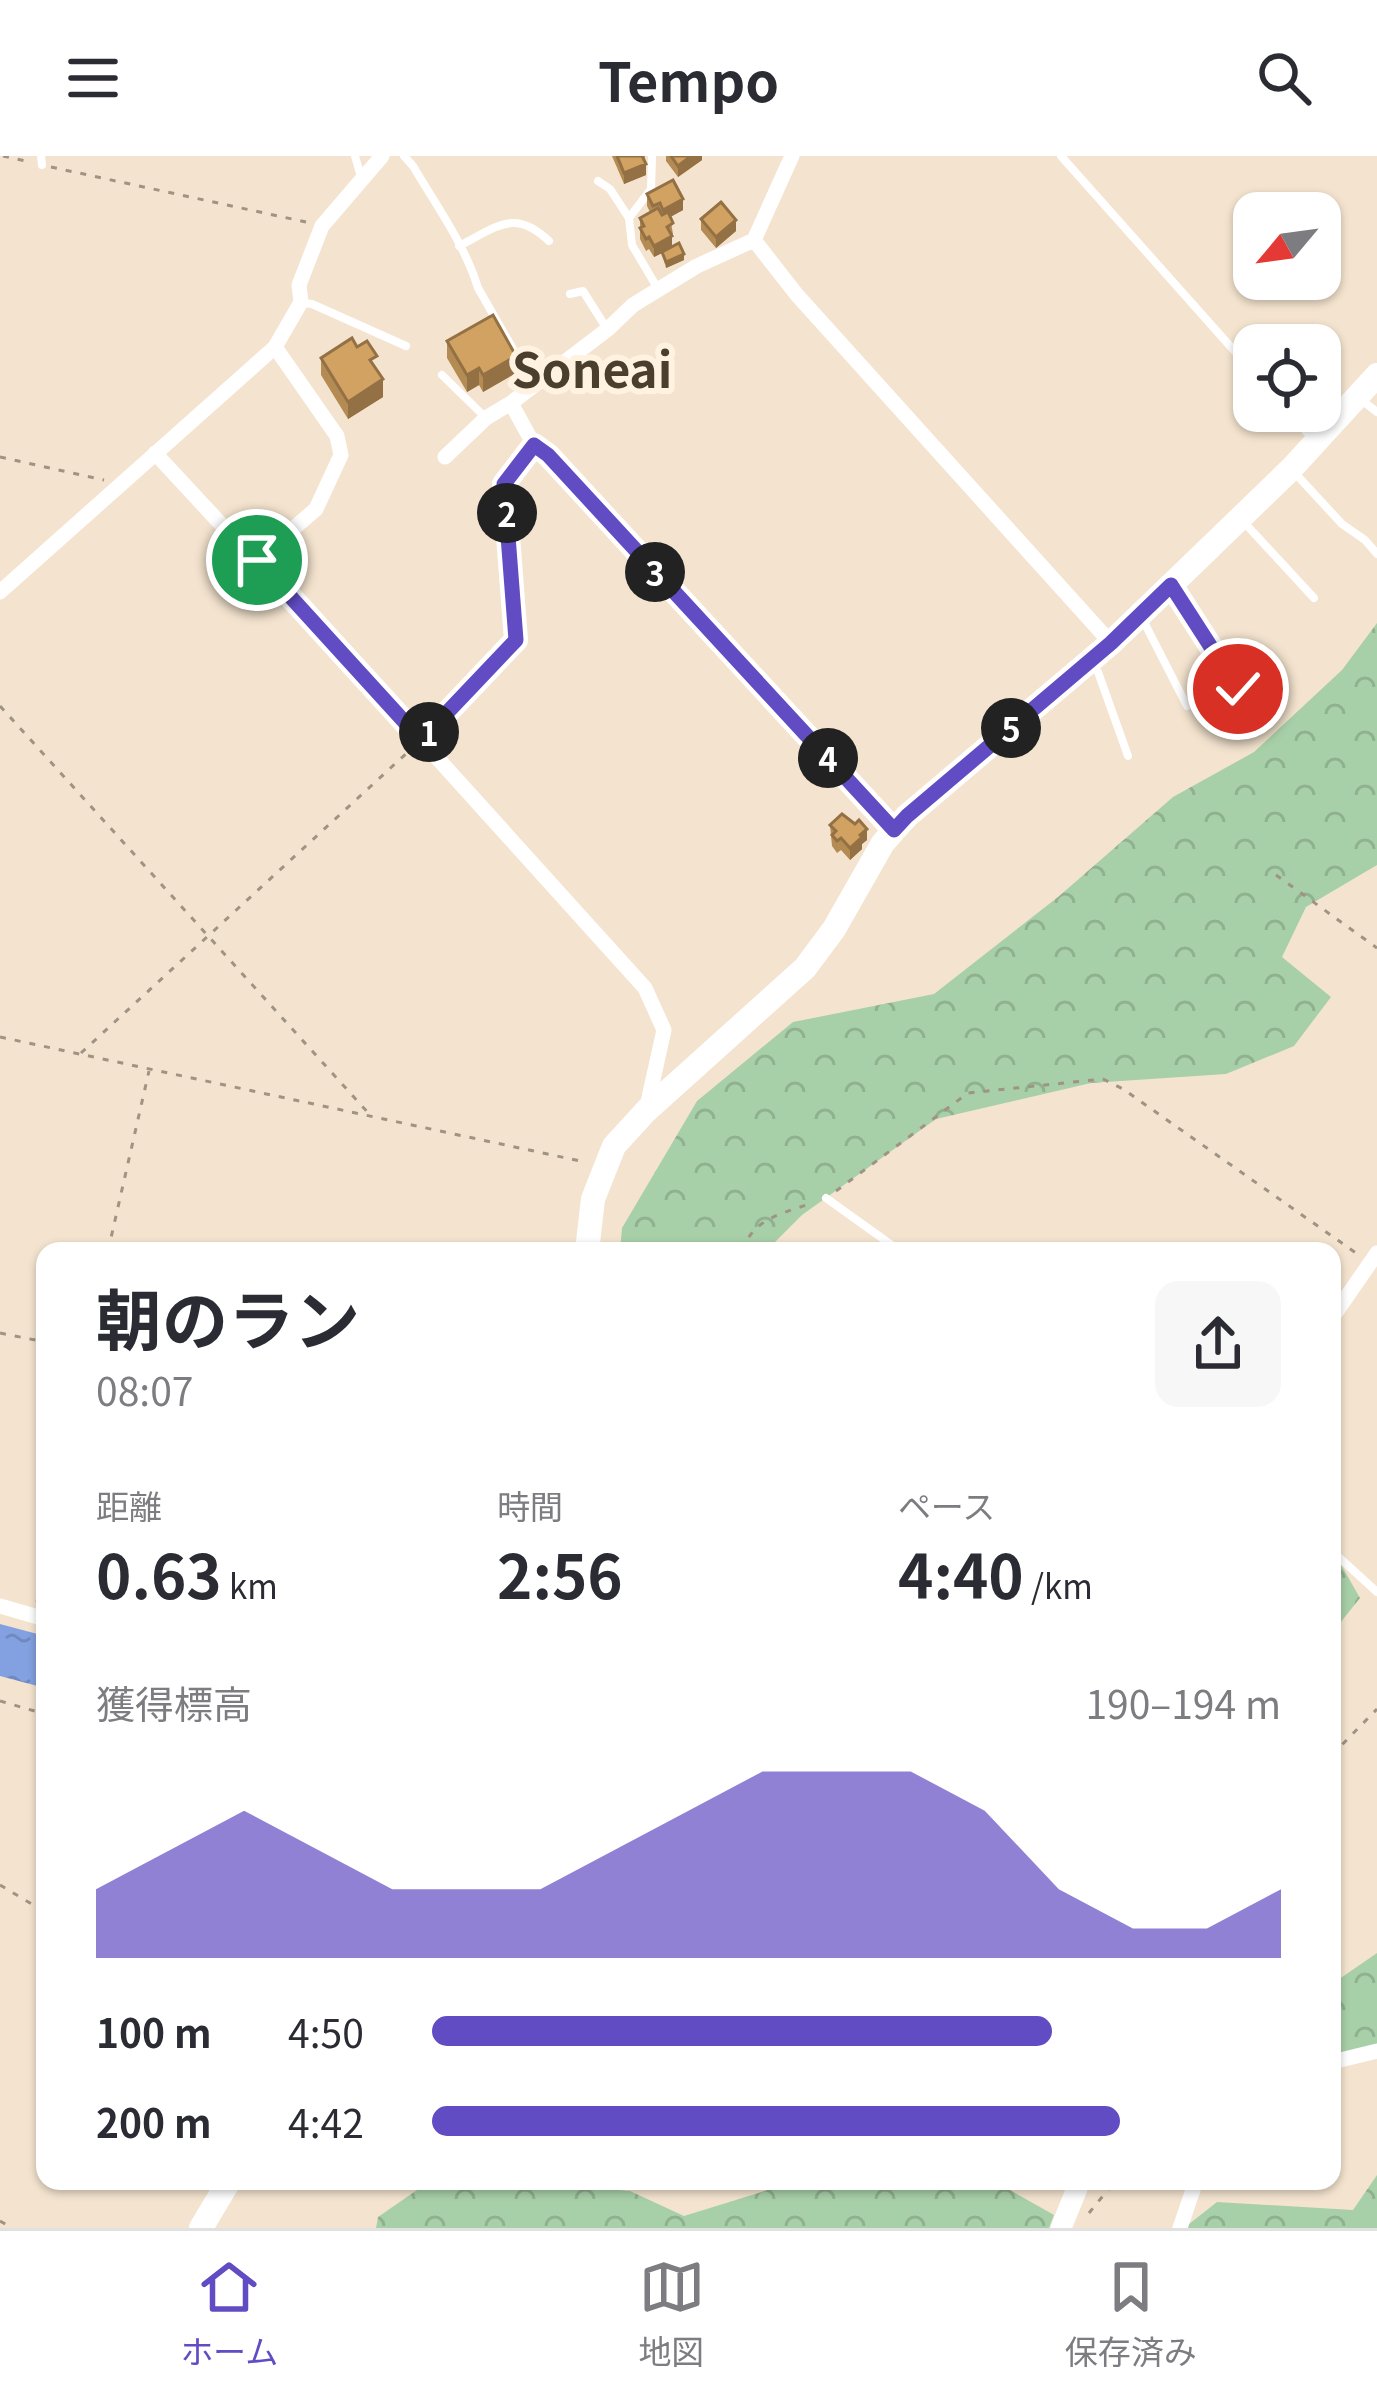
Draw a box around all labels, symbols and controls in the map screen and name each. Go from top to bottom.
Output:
text: Tempo [598,39,779,118]
icon: menu [60,45,126,111]
icon: search [1251,45,1317,111]
north arrow [1233,192,1341,300]
map controls [1233,192,1341,432]
button: locate [1233,324,1341,432]
district label: Soneai [512,332,672,402]
pin: 2 [477,483,537,543]
text: 2 [497,489,517,537]
pin [206,509,308,611]
icon: arrive [224,527,290,593]
pin: 3 [625,542,685,602]
text: 3 [645,548,665,596]
pin [1187,638,1289,740]
icon: check [1205,656,1271,722]
pin: 5 [981,698,1041,758]
pin: 1 [399,702,459,762]
text: 5 [1001,704,1021,752]
text: 1 [419,708,439,756]
pin: 4 [798,728,858,788]
text: 4 [818,734,838,782]
text: 朝のラン [96,1268,360,1364]
button: share [1155,1281,1281,1407]
text: 08:07 [96,1361,193,1417]
text: 距離 [96,1481,162,1529]
text: 時間 [497,1481,563,1529]
text: ペース [898,1481,995,1529]
text: 0.63 [96,1529,222,1616]
text: 2:56 [497,1529,623,1616]
text: 4:40 [898,1529,1024,1616]
text: km [222,1561,278,1609]
text: /km [1024,1561,1093,1609]
text: 獲得標高 [96,1674,252,1730]
text: 190–194 m [1085,1674,1281,1730]
text: 100 m [96,2003,211,2059]
text: 4:50 [288,2003,364,2059]
text: 200 m [96,2093,211,2149]
text: 4:42 [288,2093,364,2149]
tab: ホーム [180,2254,278,2374]
tab: 地図 [639,2254,705,2374]
tab: 保存済み [1065,2254,1197,2374]

